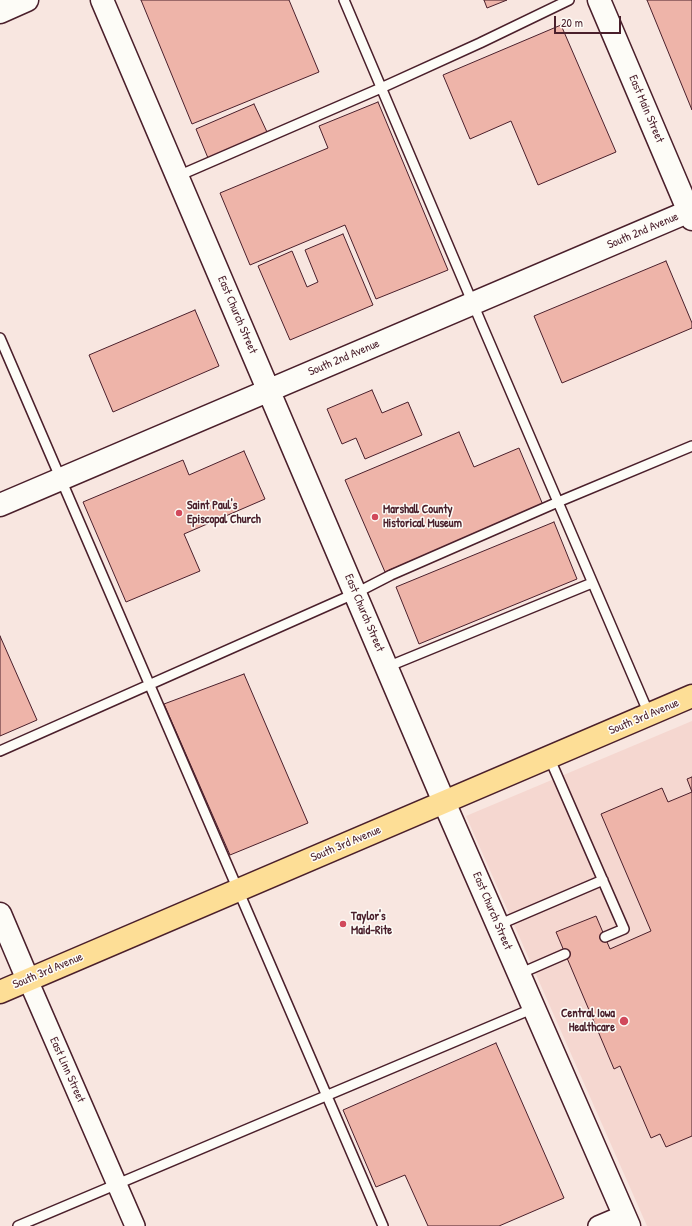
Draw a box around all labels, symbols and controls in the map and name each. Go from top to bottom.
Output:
scale bar [556,8,623,34]
text: 20 m [561,14,583,31]
street label: East Main Street [625,73,667,145]
street label: South 2nd Avenue [605,210,681,252]
street label: East Church Street [214,274,260,356]
street label: South 2nd Avenue [306,337,382,379]
place label: Saint Paul's Episcopal Church [187,499,261,527]
place label: Marshall County Historical Museum [383,503,462,531]
marker: Saint Paul's Episcopal Church [174,508,184,518]
marker: Marshall County Historical Museum [370,512,380,522]
street label: East Church Street [341,572,387,654]
street label: South 3rd Avenue [607,696,681,738]
street label: South 3rd Avenue [309,823,383,865]
street label: East Church Street [469,870,515,952]
place label: Taylor's Maid-Rite [351,910,392,938]
marker: Taylor's Maid-Rite [338,919,348,929]
street label: South 3rd Avenue [11,950,85,992]
place label: Central Iowa Healthcare [561,1007,615,1035]
marker: Central Iowa Healthcare [618,1015,630,1027]
street label: East Linn Street [46,1035,88,1105]

